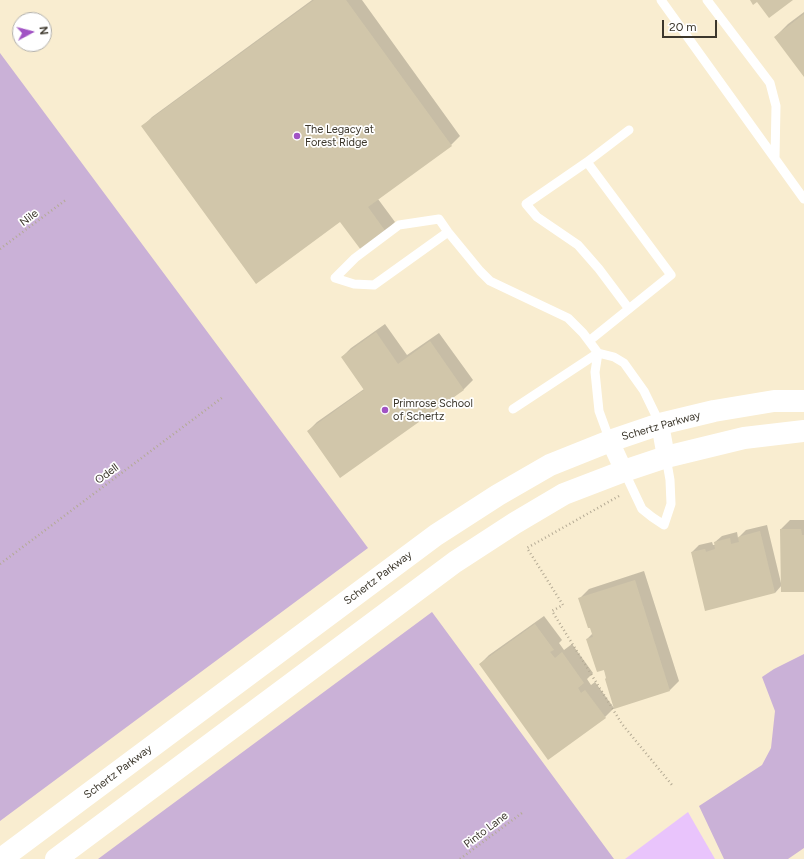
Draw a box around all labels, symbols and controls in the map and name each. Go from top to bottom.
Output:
north arrow [12,12,52,52]
scale bar [664,12,719,38]
text: 20 m [669,20,697,34]
text: N [36,26,50,36]
place label: The Legacy at Forest Ridge [305,123,374,149]
marker: The Legacy at Forest Ridge [292,131,302,141]
street label: Nile [17,207,41,229]
place label: Primrose School of Schertz [393,397,473,423]
marker: Primrose School of Schertz [380,405,390,415]
street label: Schertz Parkway [620,408,702,444]
street label: Odell [93,461,121,487]
street label: Schertz Parkway [341,548,415,608]
street label: Schertz Parkway [81,742,155,802]
street label: Pinto Lane [461,809,511,851]

